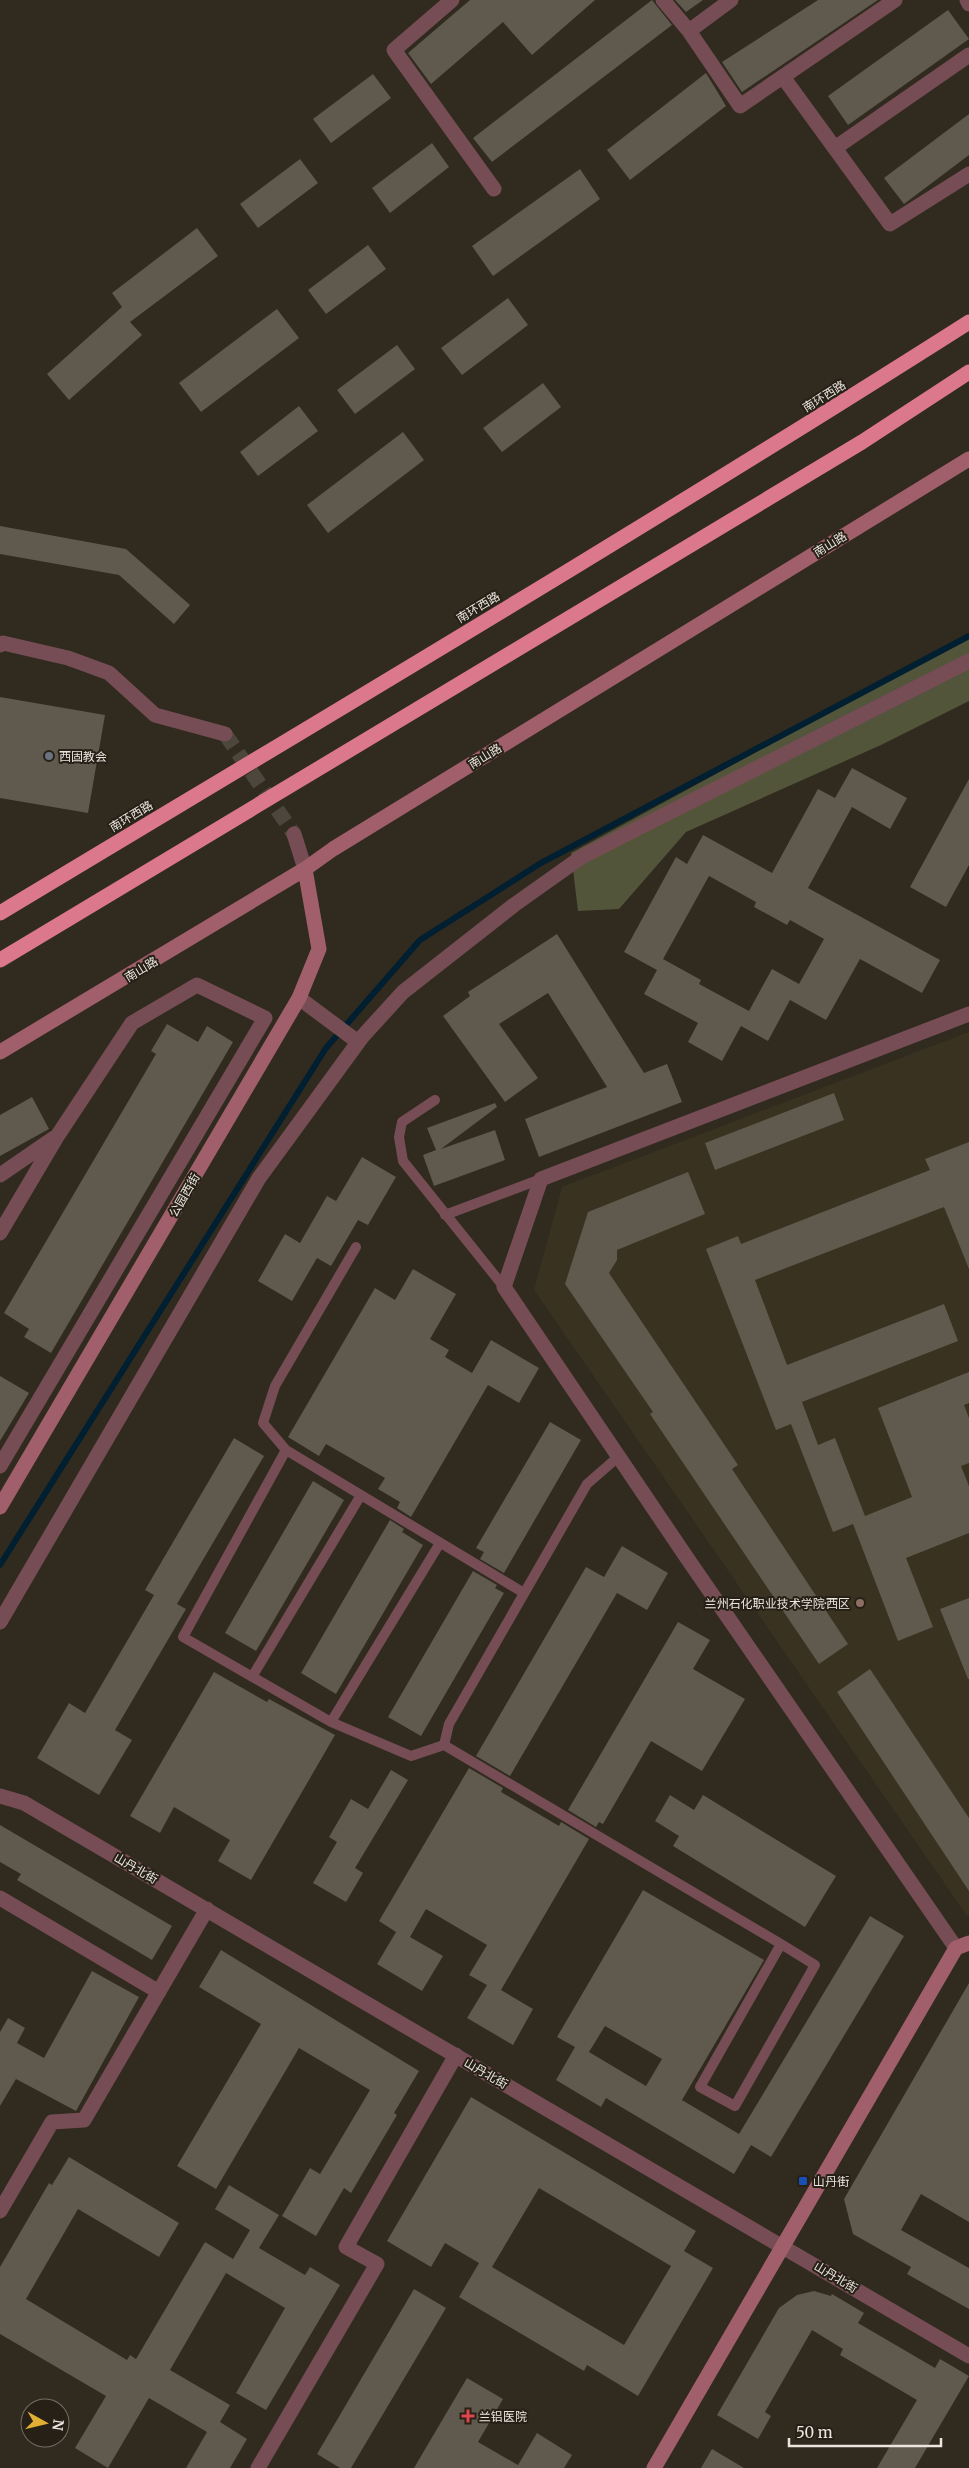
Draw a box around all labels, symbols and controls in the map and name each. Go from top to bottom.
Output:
street label: 南环西路 [800,377,848,415]
street label: 南山路 [811,528,849,560]
street label: 南环西路 [454,588,502,626]
street label: 南山路 [466,740,504,772]
place label: 西固教会 [59,749,107,764]
marker: 西固教会 [43,750,55,762]
street label: 南环西路 [107,797,155,835]
street label: 南山路 [122,953,160,985]
street label: 公园西街 [166,1170,202,1220]
place label: 兰州石化职业技术学院·西区 [705,1596,850,1611]
marker: 兰州石化职业技术学院·西区 [854,1597,866,1609]
street label: 山丹北街 [111,1850,161,1886]
street label: 山丹北街 [461,2055,511,2091]
place label: 山丹街 [813,2174,849,2189]
marker: 山丹街 [797,2175,809,2187]
street label: 山丹北街 [812,2258,860,2296]
north arrow [20,2398,70,2448]
marker: 兰铝医院 [461,2409,475,2423]
place label: 兰铝医院 [479,2409,527,2424]
scale bar [789,2416,942,2448]
text: N [48,2418,68,2432]
text: 50 m [796,2423,833,2442]

